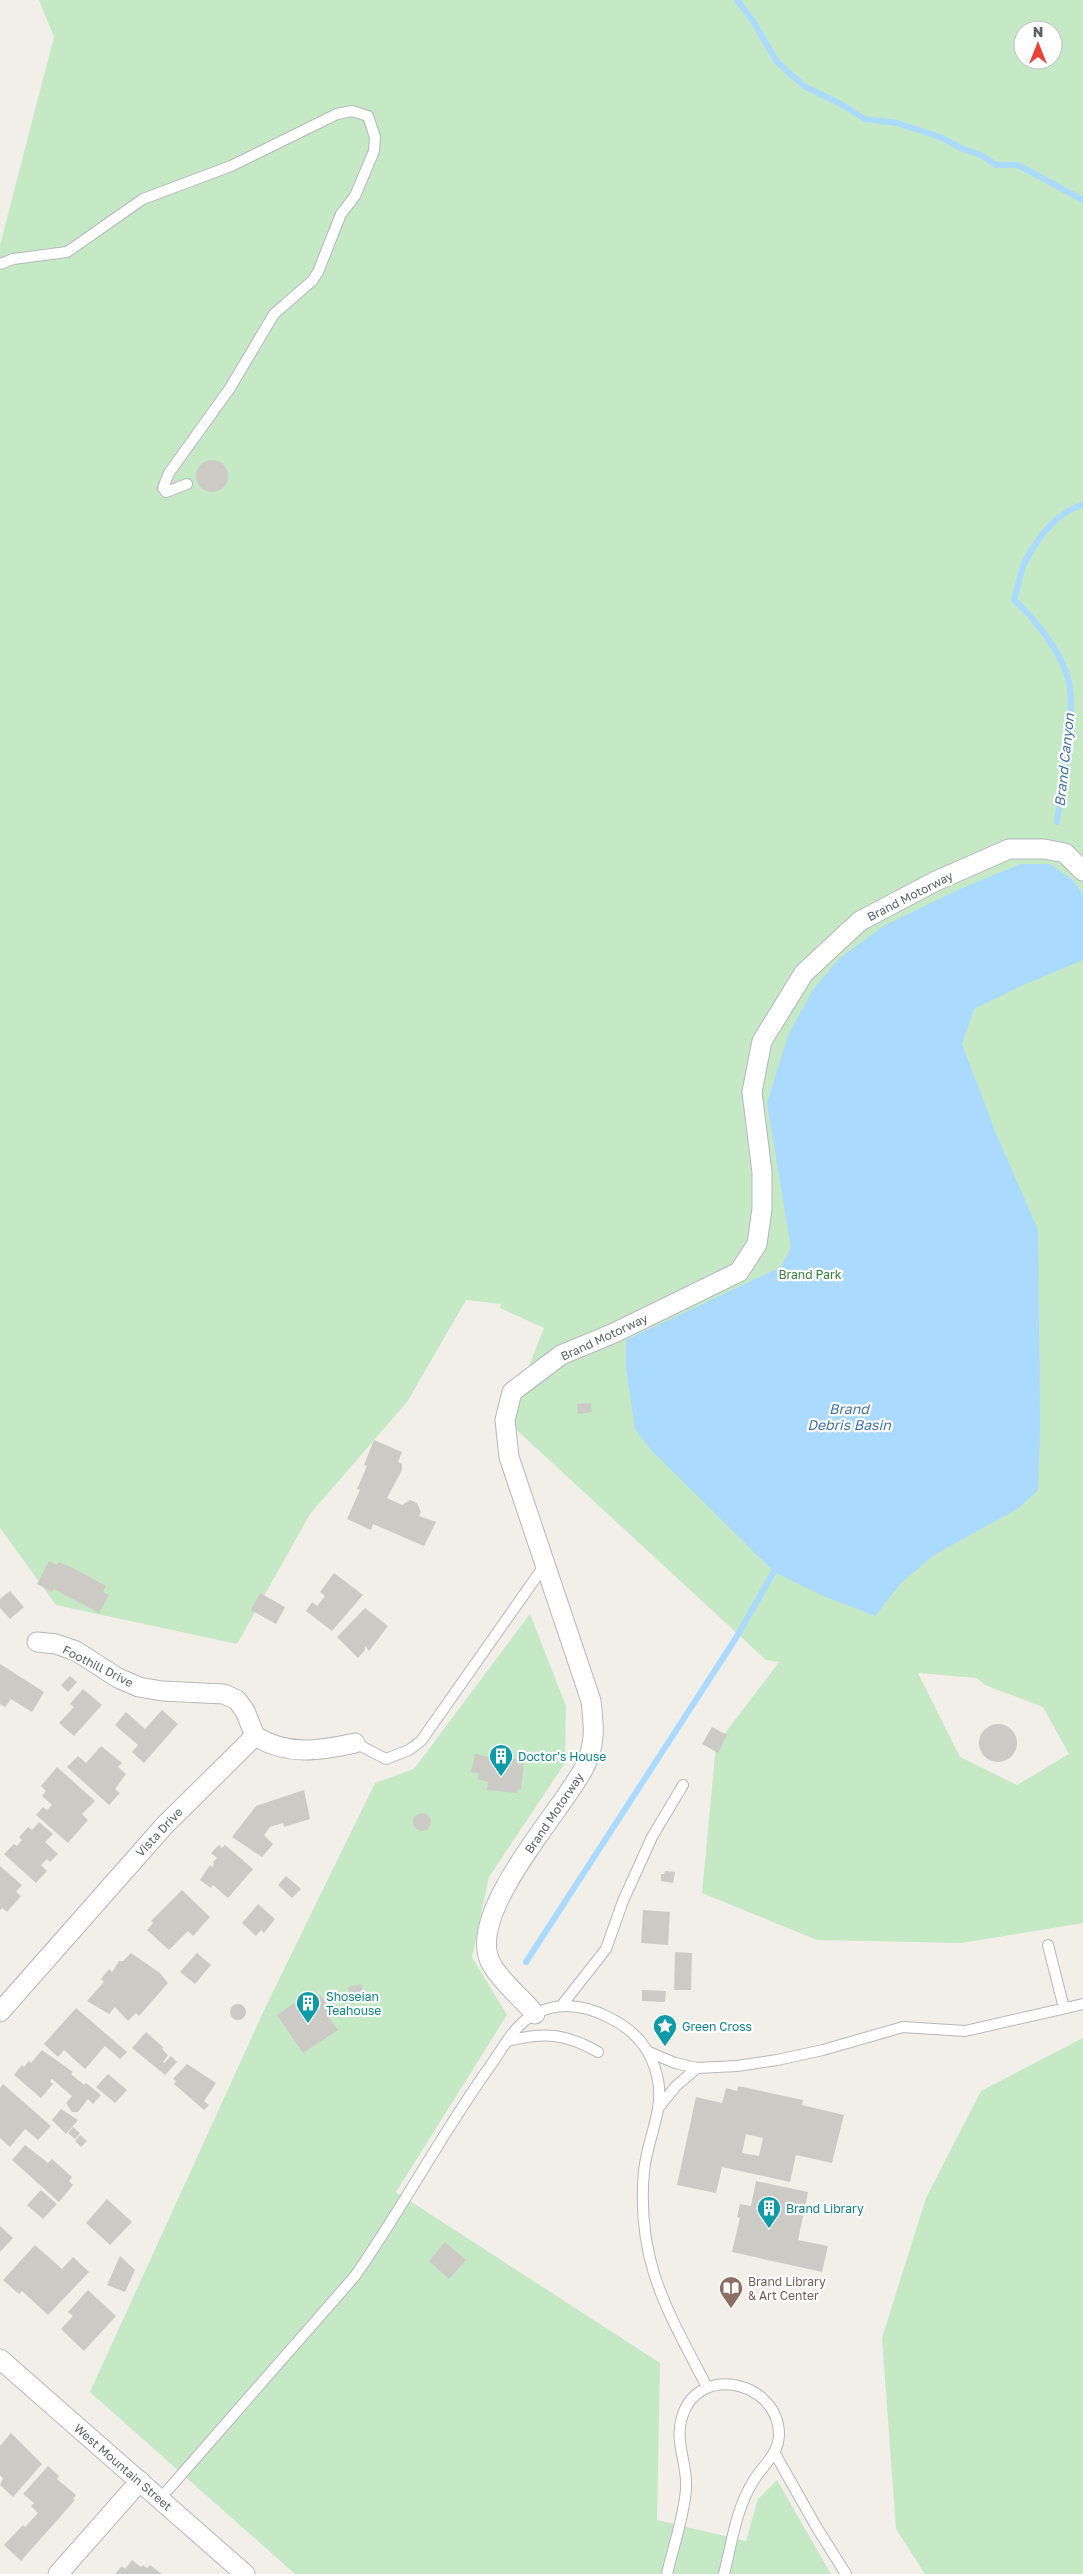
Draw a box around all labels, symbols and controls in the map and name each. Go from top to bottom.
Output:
north arrow [1013,20,1063,70]
text: N [1033,23,1043,40]
water label: Brand Canyon [1051,711,1077,807]
street label: Brand Motorway [865,868,956,924]
park label: Brand Park [778,1267,842,1282]
street label: Brand Motorway [558,1310,650,1364]
water label: Brand Debris Basin [807,1400,892,1433]
street label: Foothill Drive [60,1642,136,1690]
building icon: Doctor's House [488,1743,514,1777]
place label: Doctor's House [518,1749,606,1764]
street label: Brand Motorway [521,1769,587,1856]
street label: Vista Drive [132,1804,186,1860]
place label: Shoseian Teahouse [326,1989,381,2018]
building icon: Shoseian Teahouse [295,1990,321,2024]
place icon: Green Cross [652,2013,678,2047]
place label: Green Cross [682,2019,752,2034]
building icon: Brand Library [756,2195,782,2229]
place label: Brand Library [786,2201,864,2216]
place label: Brand Library & Art Center [748,2274,826,2303]
library icon: Brand Library & Art Center [718,2275,744,2309]
street label: West Mountain Street [71,2420,175,2514]

